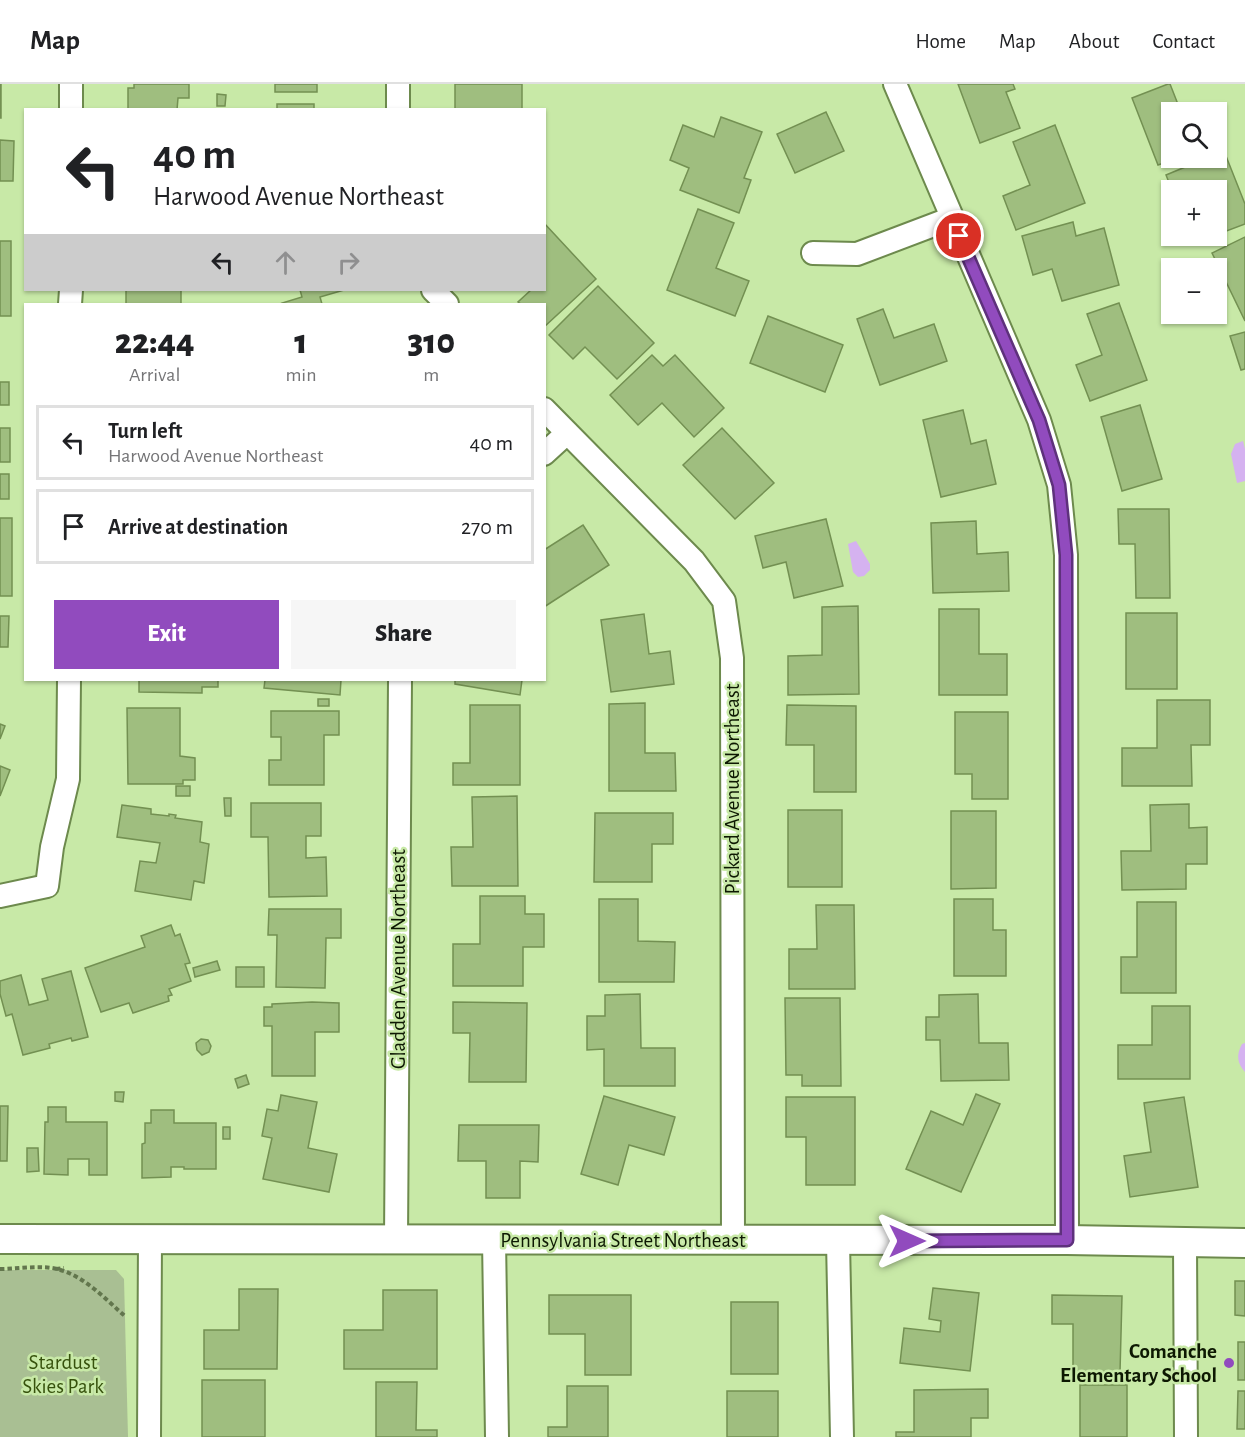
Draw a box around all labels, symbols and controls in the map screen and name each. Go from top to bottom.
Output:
text: Map [30,27,80,55]
text: Home [915,31,966,52]
text: Map [999,31,1036,52]
text: About [1069,31,1119,52]
text: Contact [1152,31,1215,52]
map controls [1161,102,1227,324]
button: search [1161,102,1227,168]
icon: left [54,132,132,210]
text: 40 m [153,134,236,176]
button: + [1161,180,1227,246]
text: Harwood Avenue Northeast [153,183,444,210]
pin [933,210,984,261]
icon: arrive [942,219,975,252]
icon: left [206,246,239,279]
icon: ahead [269,246,302,279]
icon: right [332,246,365,279]
button: − [1161,258,1227,324]
text: 22:44 [115,324,195,360]
text: 1 [294,324,308,360]
text: 310 [407,324,455,360]
text: Arrival [129,365,180,385]
text: min [285,365,317,385]
text: m [423,365,439,385]
text: Turn left [108,420,182,442]
icon: left [57,426,90,459]
text: 40 m [470,432,513,454]
text: Harwood Avenue Northeast [108,446,323,466]
icon: arrive [57,510,90,543]
text: Arrive at destination [108,516,288,538]
text: 270 m [461,516,513,538]
button: Exit [54,600,279,669]
button: Share [291,600,516,669]
street label: Pickard Avenue Northeast [722,683,743,894]
street label: Gladden Avenue Northeast [388,849,409,1069]
position arrow [875,1209,939,1273]
street label: Pennsylvania Street Northeast [500,1230,746,1251]
place label: Comanche Elementary School [1060,1341,1217,1386]
park label: Stardust Skies Park [22,1352,104,1397]
marker: Comanche Elementary School [1222,1356,1236,1370]

